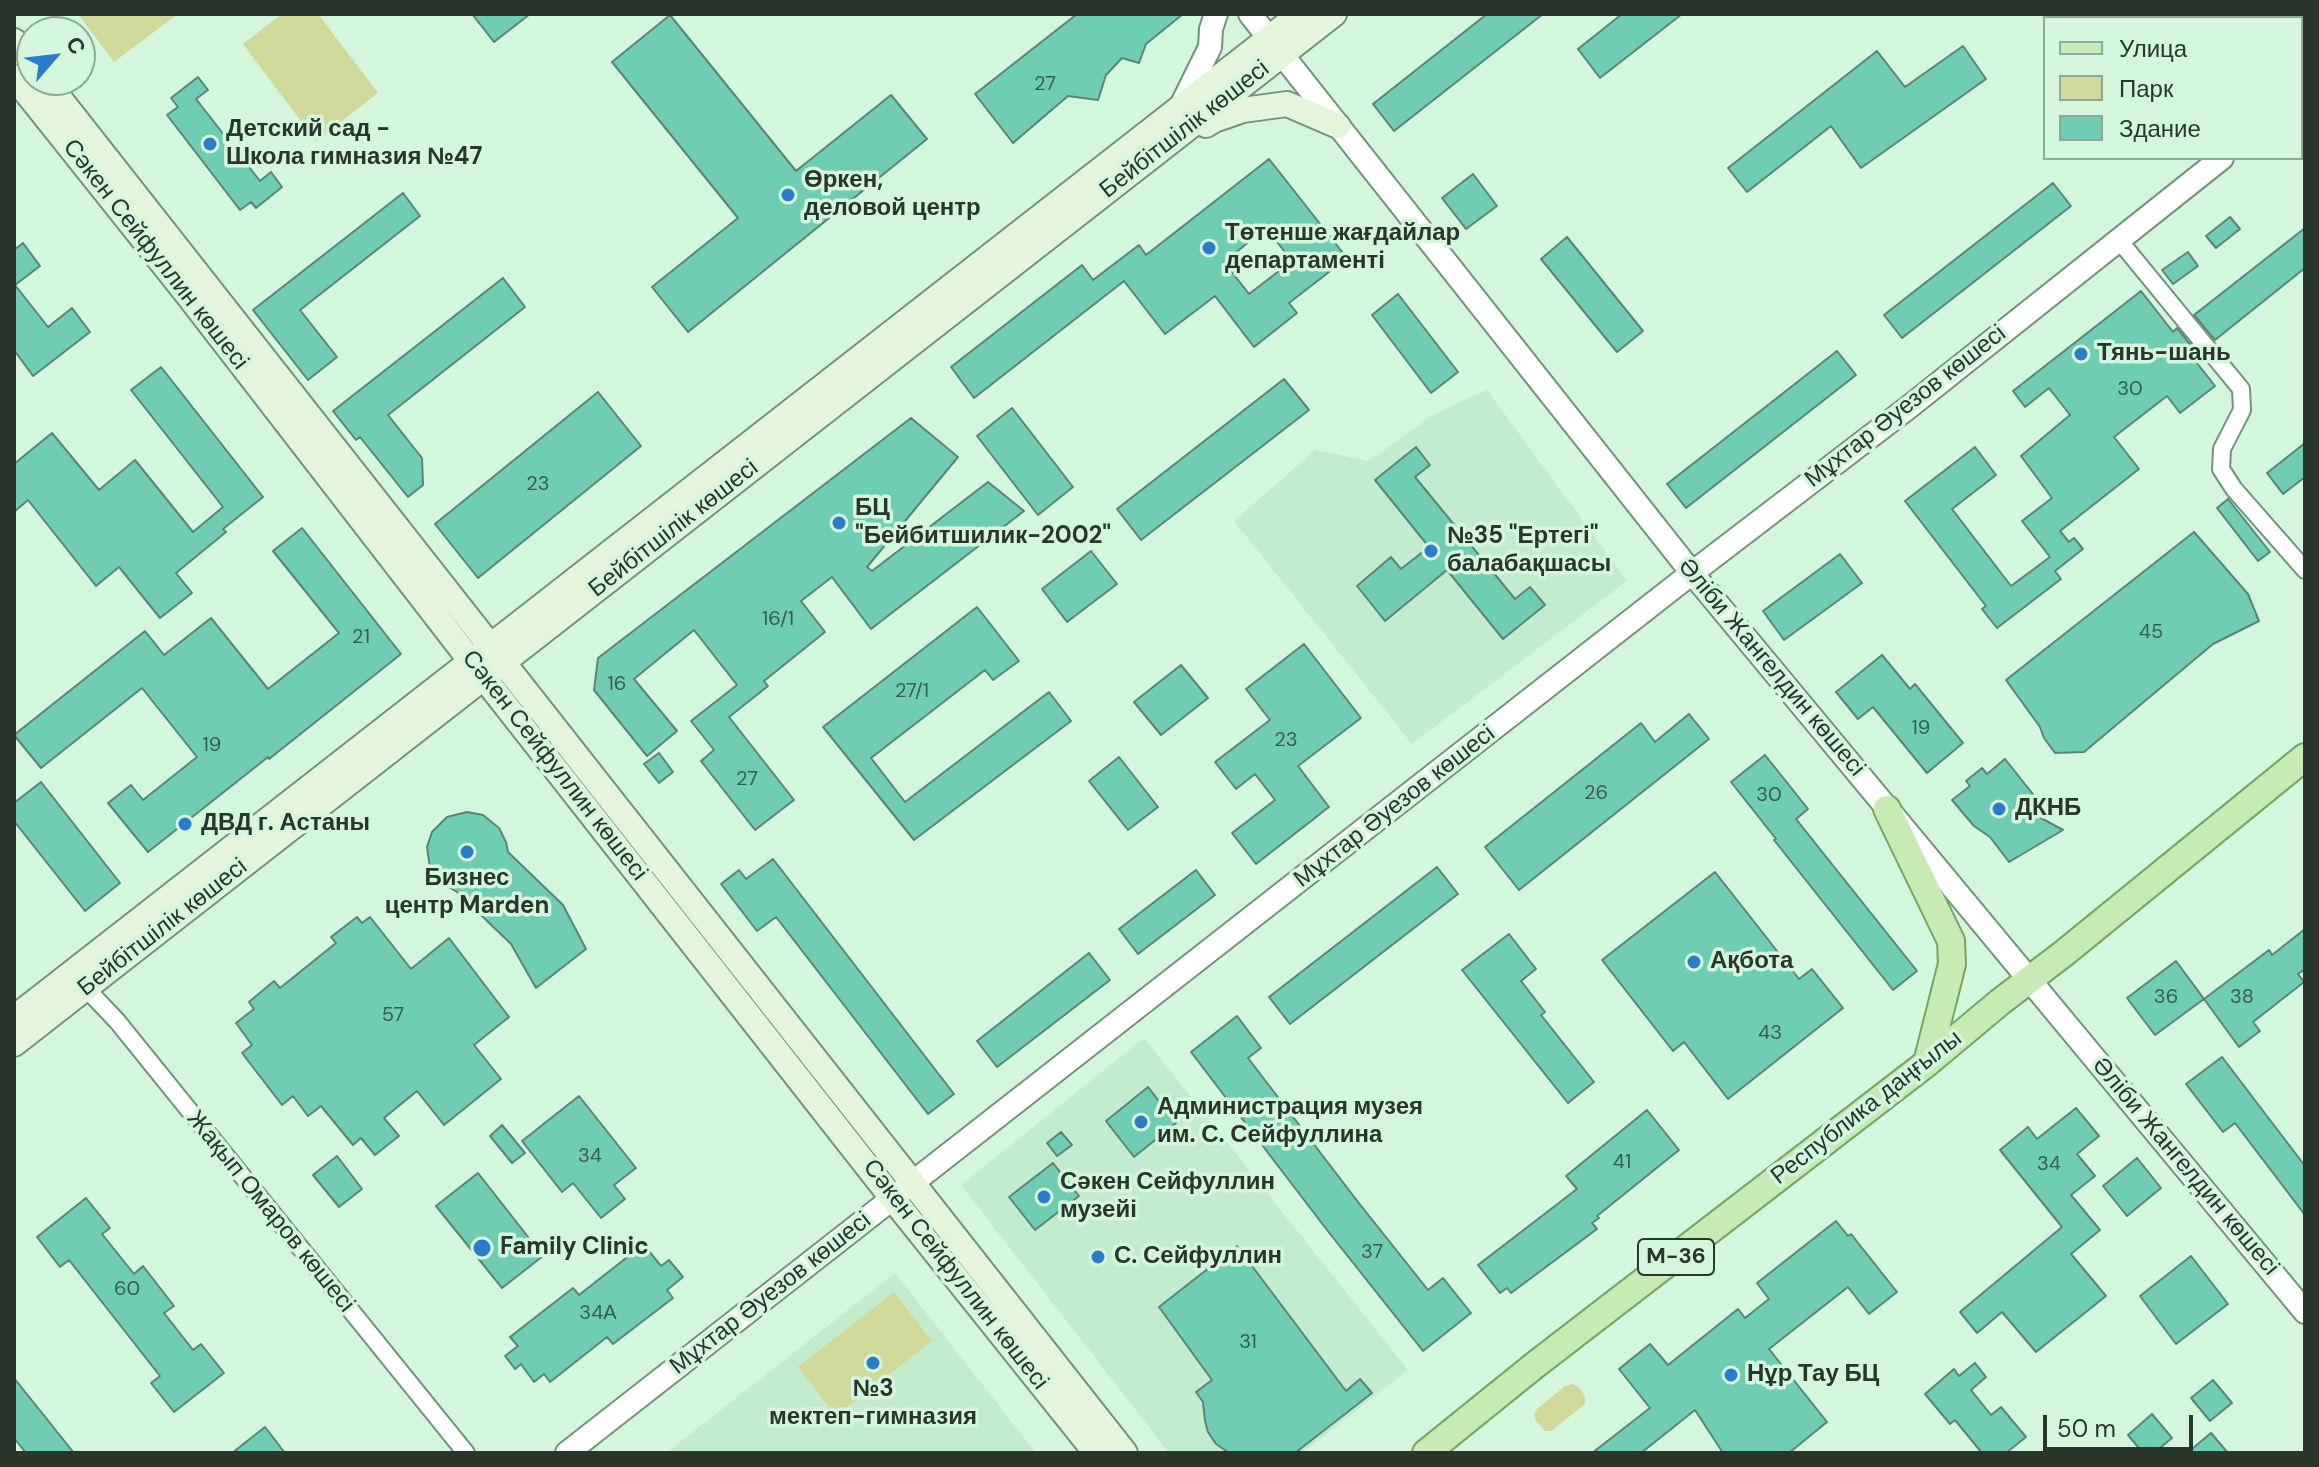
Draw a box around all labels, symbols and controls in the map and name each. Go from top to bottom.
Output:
north arrow [16,16,96,96]
legend [2043,16,2303,160]
text: С [59,32,92,59]
text: Улица [2119,33,2187,64]
street label: Бейбітшілік көшесі [1095,55,1275,205]
house number: 27 [1034,73,1056,97]
text: Парк [2119,73,2173,104]
text: Здание [2119,113,2201,144]
place label: Детский сад - Школа гимназия №47 [226,116,482,172]
street label: Сәкен Сейфуллин көшесі [56,134,254,376]
marker: Детский сад - Школа гимназия №47 [201,135,219,153]
place label: Өркен, деловой центр [804,167,981,223]
marker: Өркен, деловой центр [779,186,797,204]
place label: Төтенше жағдайлар департаменті [1225,220,1460,276]
marker: Төтенше жағдайлар департаменті [1200,239,1218,257]
street label: Мұхтар Әуезов көшесі [1800,320,2012,494]
place label: Тянь-шань [2097,340,2231,368]
marker: Тянь-шань [2072,345,2090,363]
house number: 30 [2117,378,2143,402]
street label: Бейбітшілік көшесі [584,454,764,604]
house number: 23 [526,473,550,497]
place label: БЦ "Бейбитшилик-2002" [855,495,1111,551]
marker: БЦ "Бейбитшилик-2002" [830,514,848,532]
place label: №35 "Ертегі" балабақшасы [1447,523,1611,579]
marker: №35 "Ертегі" балабақшасы [1422,542,1440,560]
street label: Әліби Жангелдин көшесі [1671,553,1871,783]
house number: 16/1 [762,608,794,632]
house number: 45 [2139,621,2163,645]
house number: 21 [352,626,370,650]
street label: Сәкен Сейфуллин көшесі [455,645,653,887]
house number: 16 [608,673,626,697]
house number: 27/1 [895,680,929,704]
house number: 19 [1912,717,1930,741]
street label: Мұхтар Әуезов көшесі [1289,720,1501,894]
house number: 23 [1274,729,1298,753]
house number: 19 [203,734,221,758]
house number: 27 [736,768,758,792]
house number: 26 [1584,782,1608,806]
house number: 30 [1756,784,1782,808]
place label: ДКНБ [2015,795,2081,823]
marker: ДКНБ [1990,800,2008,818]
place label: ДВД г. Астаны [201,810,370,838]
marker: ДВД г. Астаны [176,815,194,833]
marker: Бизнес центр Marden [458,843,476,861]
street label: Бейбітшілік көшесі [73,853,253,1003]
place label: Бизнес центр Marden [385,865,549,921]
place label: Ақбота [1710,948,1793,976]
marker: Ақбота [1685,953,1703,971]
house number: 36 [2154,986,2178,1010]
house number: 38 [2230,986,2254,1010]
house number: 57 [382,1004,404,1028]
house number: 43 [1758,1022,1782,1046]
street label: Республика даңғылы [1766,1025,1968,1191]
street label: Әліби Жангелдин көшесі [2085,1052,2285,1282]
place label: Администрация музея им. С. Сейфуллина [1157,1094,1423,1150]
street label: Жақып Омаров көшесі [180,1105,360,1319]
marker: Администрация музея им. С. Сейфуллина [1132,1113,1150,1131]
house number: 34 [578,1145,602,1169]
house number: 41 [1613,1151,1631,1175]
house number: 34 [2037,1153,2061,1177]
street label: Сәкен Сейфуллин көшесі [856,1154,1054,1396]
place label: Сәкен Сейфуллин музейі [1060,1169,1275,1225]
marker: Сәкен Сейфуллин музейі [1035,1188,1053,1206]
street label: Мұхтар Әуезов көшесі [665,1207,877,1381]
place label: Family Clinic [500,1234,649,1262]
marker: Family Clinic [471,1237,493,1259]
road number: M-36 [1638,1239,1714,1275]
house number: 37 [1361,1241,1383,1265]
place label: С. Сейфуллин [1114,1243,1282,1271]
marker: С. Сейфуллин [1089,1248,1107,1266]
house number: 60 [114,1278,140,1302]
house number: 34А [579,1302,617,1326]
house number: 31 [1239,1331,1257,1355]
marker: №3 мектеп-гимназия [864,1354,882,1372]
place label: Нұр Тау БЦ [1747,1361,1879,1389]
marker: Нұр Тау БЦ [1722,1366,1740,1384]
place label: №3 мектеп-гимназия [769,1376,977,1432]
scale bar [2047,1399,2197,1449]
text: 50 m [2057,1413,2116,1444]

